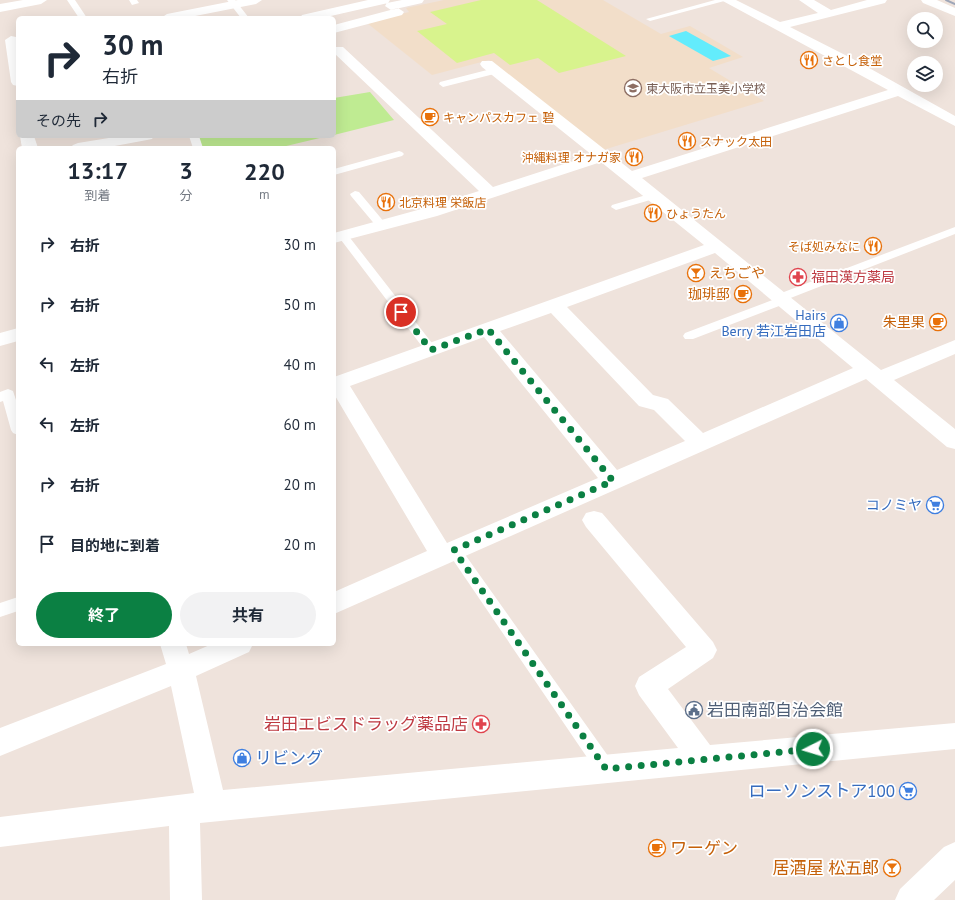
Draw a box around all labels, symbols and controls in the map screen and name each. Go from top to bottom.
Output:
map controls [907,12,943,92]
button: search [907,12,943,48]
text: 30 m [102,26,163,63]
icon: right [36,32,88,84]
restaurant icon: さとし食堂 [799,50,819,70]
place label: さとし食堂 [822,53,882,68]
button: layers [907,56,943,92]
text: 右折 [102,65,138,88]
school or university icon: 東大阪市立玉美小学校 [623,78,643,98]
place label: 東大阪市立玉美小学校 [646,81,766,96]
cafe icon: キャンパスカフェ 碧 [420,107,440,127]
icon: right [89,108,111,130]
place label: キャンパスカフェ 碧 [443,110,554,125]
text: その先 [36,111,81,130]
restaurant icon: スナック太田 [677,131,697,151]
place label: スナック太田 [700,134,772,149]
restaurant icon: 沖縄料理 オナガ家 [624,147,644,167]
place label: 沖縄料理 オナガ家 [522,150,621,165]
text: 13:17 [67,155,128,186]
text: 3 [179,155,193,186]
text: 220 [244,156,285,187]
text: m [259,186,270,203]
text: 到着 [85,187,111,204]
text: 分 [180,187,193,204]
restaurant icon: 北京料理 栄飯店 [376,192,396,212]
place label: 北京料理 栄飯店 [399,195,486,210]
restaurant icon: ひょうたん [643,203,663,223]
place label: ひょうたん [666,206,726,221]
icon: right [36,233,58,255]
text: 30 m [283,235,316,254]
text: 右折 [70,236,100,255]
restaurant icon: そば処みなに [863,236,883,256]
place label: そば処みなに [788,239,860,254]
bar icon: えちごや [686,263,706,283]
place label: えちごや [709,264,765,282]
pharmacy icon: 福田漢方薬局 [788,267,808,287]
place label: 福田漢方薬局 [811,268,895,286]
cafe icon: 珈琲邸 [733,284,753,304]
place label: 珈琲邸 [688,285,730,303]
icon: right [36,293,58,315]
text: 50 m [283,295,316,314]
pin [384,295,418,329]
text: 右折 [70,296,100,315]
icon: arrive [390,301,412,323]
place label: Hairs Berry 若江岩田店 [721,306,826,340]
cafe icon: 朱里果 [928,312,948,332]
shop icon: Hairs Berry 若江岩田店 [829,313,849,333]
place label: 朱里果 [883,313,925,331]
icon: left [36,353,58,375]
text: 40 m [283,355,316,374]
text: 左折 [70,356,100,375]
icon: left [36,413,58,435]
text: 60 m [283,415,316,434]
text: 左折 [70,416,100,435]
icon: right [36,473,58,495]
text: 20 m [283,475,316,494]
text: 右折 [70,476,100,495]
supermarket icon: コノミヤ [925,495,945,515]
place label: コノミヤ [866,496,922,514]
icon: arrive [36,533,58,555]
text: 20 m [283,535,316,554]
text: 目的地に到着 [70,536,160,555]
button: 終了 [36,592,172,638]
button: 共有 [180,592,316,638]
place label: 岩田南部自治会館 [707,699,843,721]
public building icon: 岩田南部自治会館 [684,700,704,720]
place label: 岩田エビスドラッグ薬品店 [264,713,468,735]
pharmacy icon: 岩田エビスドラッグ薬品店 [471,714,491,734]
position arrow [792,728,834,770]
place label: リビング [255,747,323,769]
shop icon: リビング [232,748,252,768]
place label: ローソンストア100 [749,780,895,802]
supermarket icon: ローソンストア100 [898,781,918,801]
place label: ワーゲン [670,837,738,859]
cafe icon: ワーゲン [647,838,667,858]
place label: 居酒屋 松五郎 [772,857,879,879]
bar icon: 居酒屋 松五郎 [882,858,902,878]

